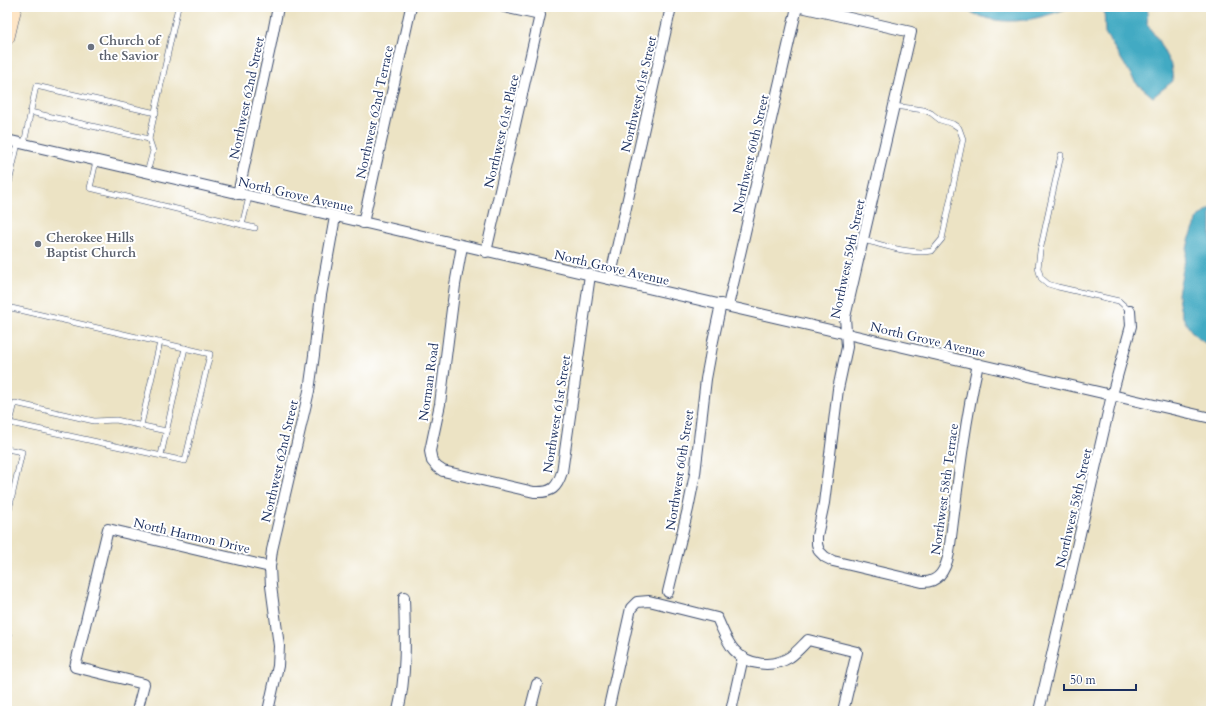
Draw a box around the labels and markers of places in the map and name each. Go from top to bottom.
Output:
place label: Church of the Savior [99,32,162,65]
marker: Church of the Savior [86,42,96,52]
place label: Cherokee Hills Baptist Church [46,229,136,262]
marker: Cherokee Hills Baptist Church [33,239,43,249]

